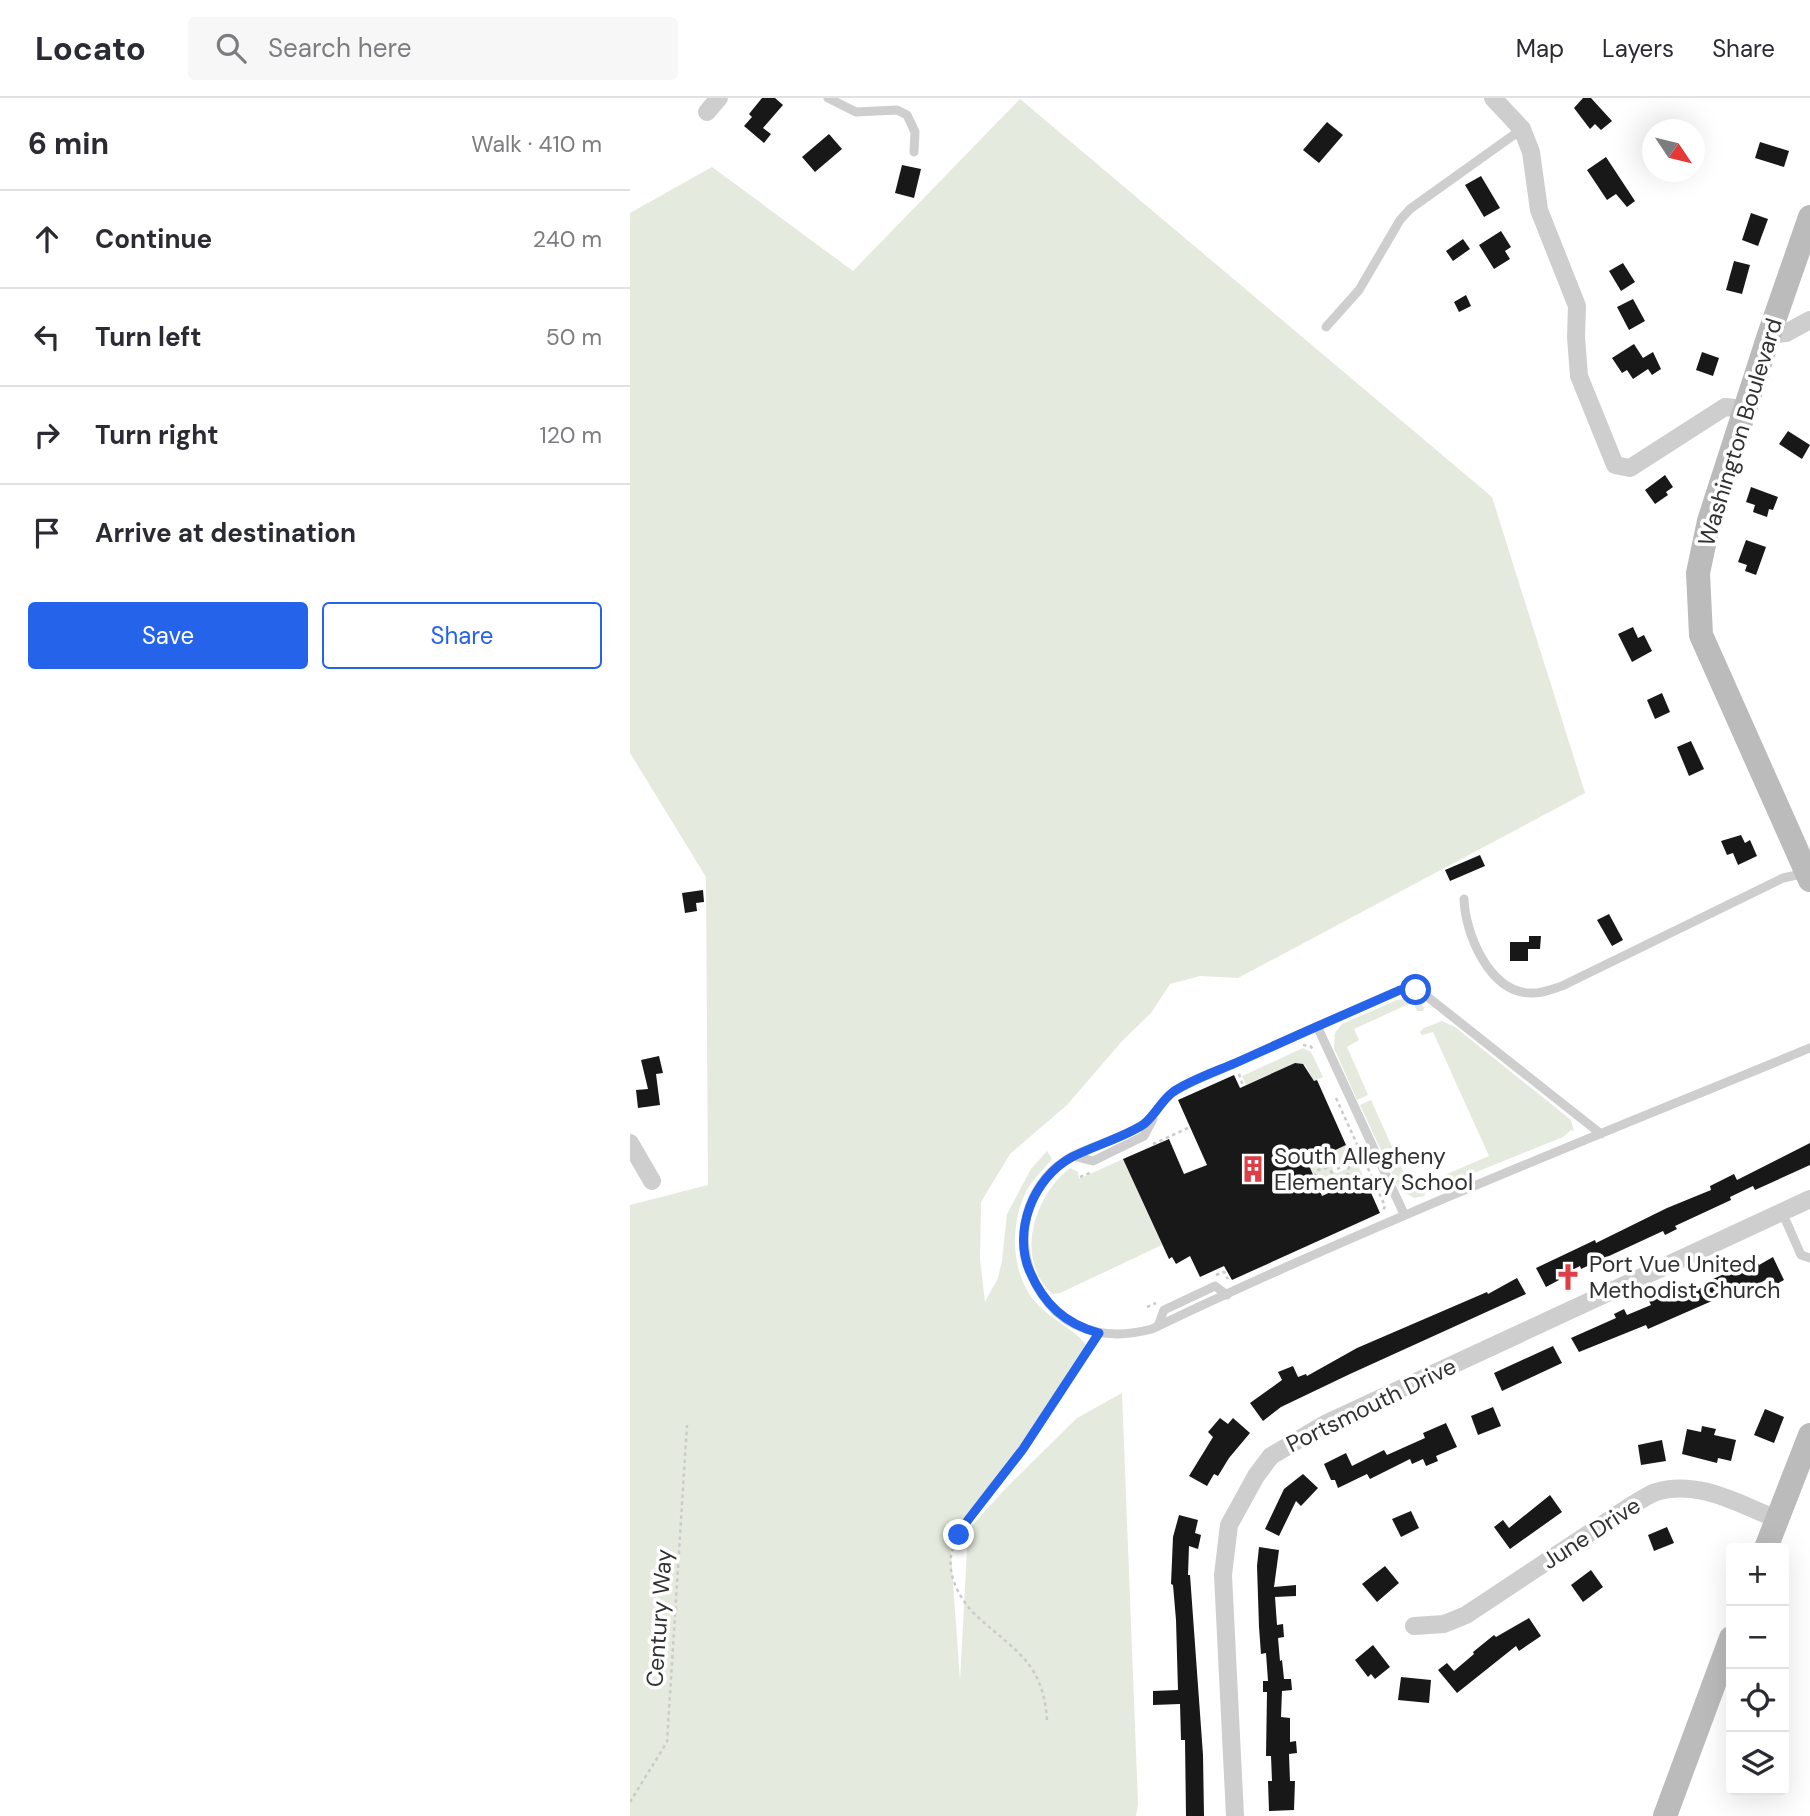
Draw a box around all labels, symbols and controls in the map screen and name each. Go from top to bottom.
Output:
search box [188,17,678,80]
text: Locato [35,27,146,70]
icon: search [212,29,250,67]
text: Search here [268,31,411,65]
text: Map [1516,33,1564,64]
text: Layers [1602,33,1674,64]
text: Share [1712,33,1775,64]
north arrow [1642,119,1705,182]
text: 6 min [28,124,109,163]
text: Walk · 410 m [471,129,602,159]
icon: ahead [28,220,66,258]
text: Continue [95,222,212,256]
text: 240 m [533,224,602,254]
street label: Washington Boulevard [1691,314,1789,550]
icon: left [28,318,66,356]
text: Turn left [95,320,202,354]
text: 50 m [546,322,602,352]
icon: right [28,416,66,454]
text: Turn right [95,418,219,452]
text: 120 m [539,420,602,450]
icon: arrive [28,514,66,552]
text: Arrive at destination [95,516,356,550]
button: Save [28,602,308,669]
button: Share [322,602,602,669]
route start [1400,974,1431,1005]
place label: South Allegheny Elementary School [1274,1141,1473,1197]
building icon: South Allegheny Elementary School [1238,1154,1268,1184]
place label: Port Vue United Methodist Church [1589,1249,1780,1305]
church icon: Port Vue United Methodist Church [1553,1262,1583,1292]
street label: Portsmouth Drive [1281,1351,1461,1459]
street label: June Drive [1536,1490,1646,1576]
route end [943,1519,974,1550]
map controls [1726,1543,1789,1795]
button: + [1726,1543,1789,1606]
street label: Century Way [639,1548,679,1688]
button: − [1726,1606,1789,1669]
button: locate [1726,1669,1789,1732]
button: layers [1726,1732,1789,1795]

